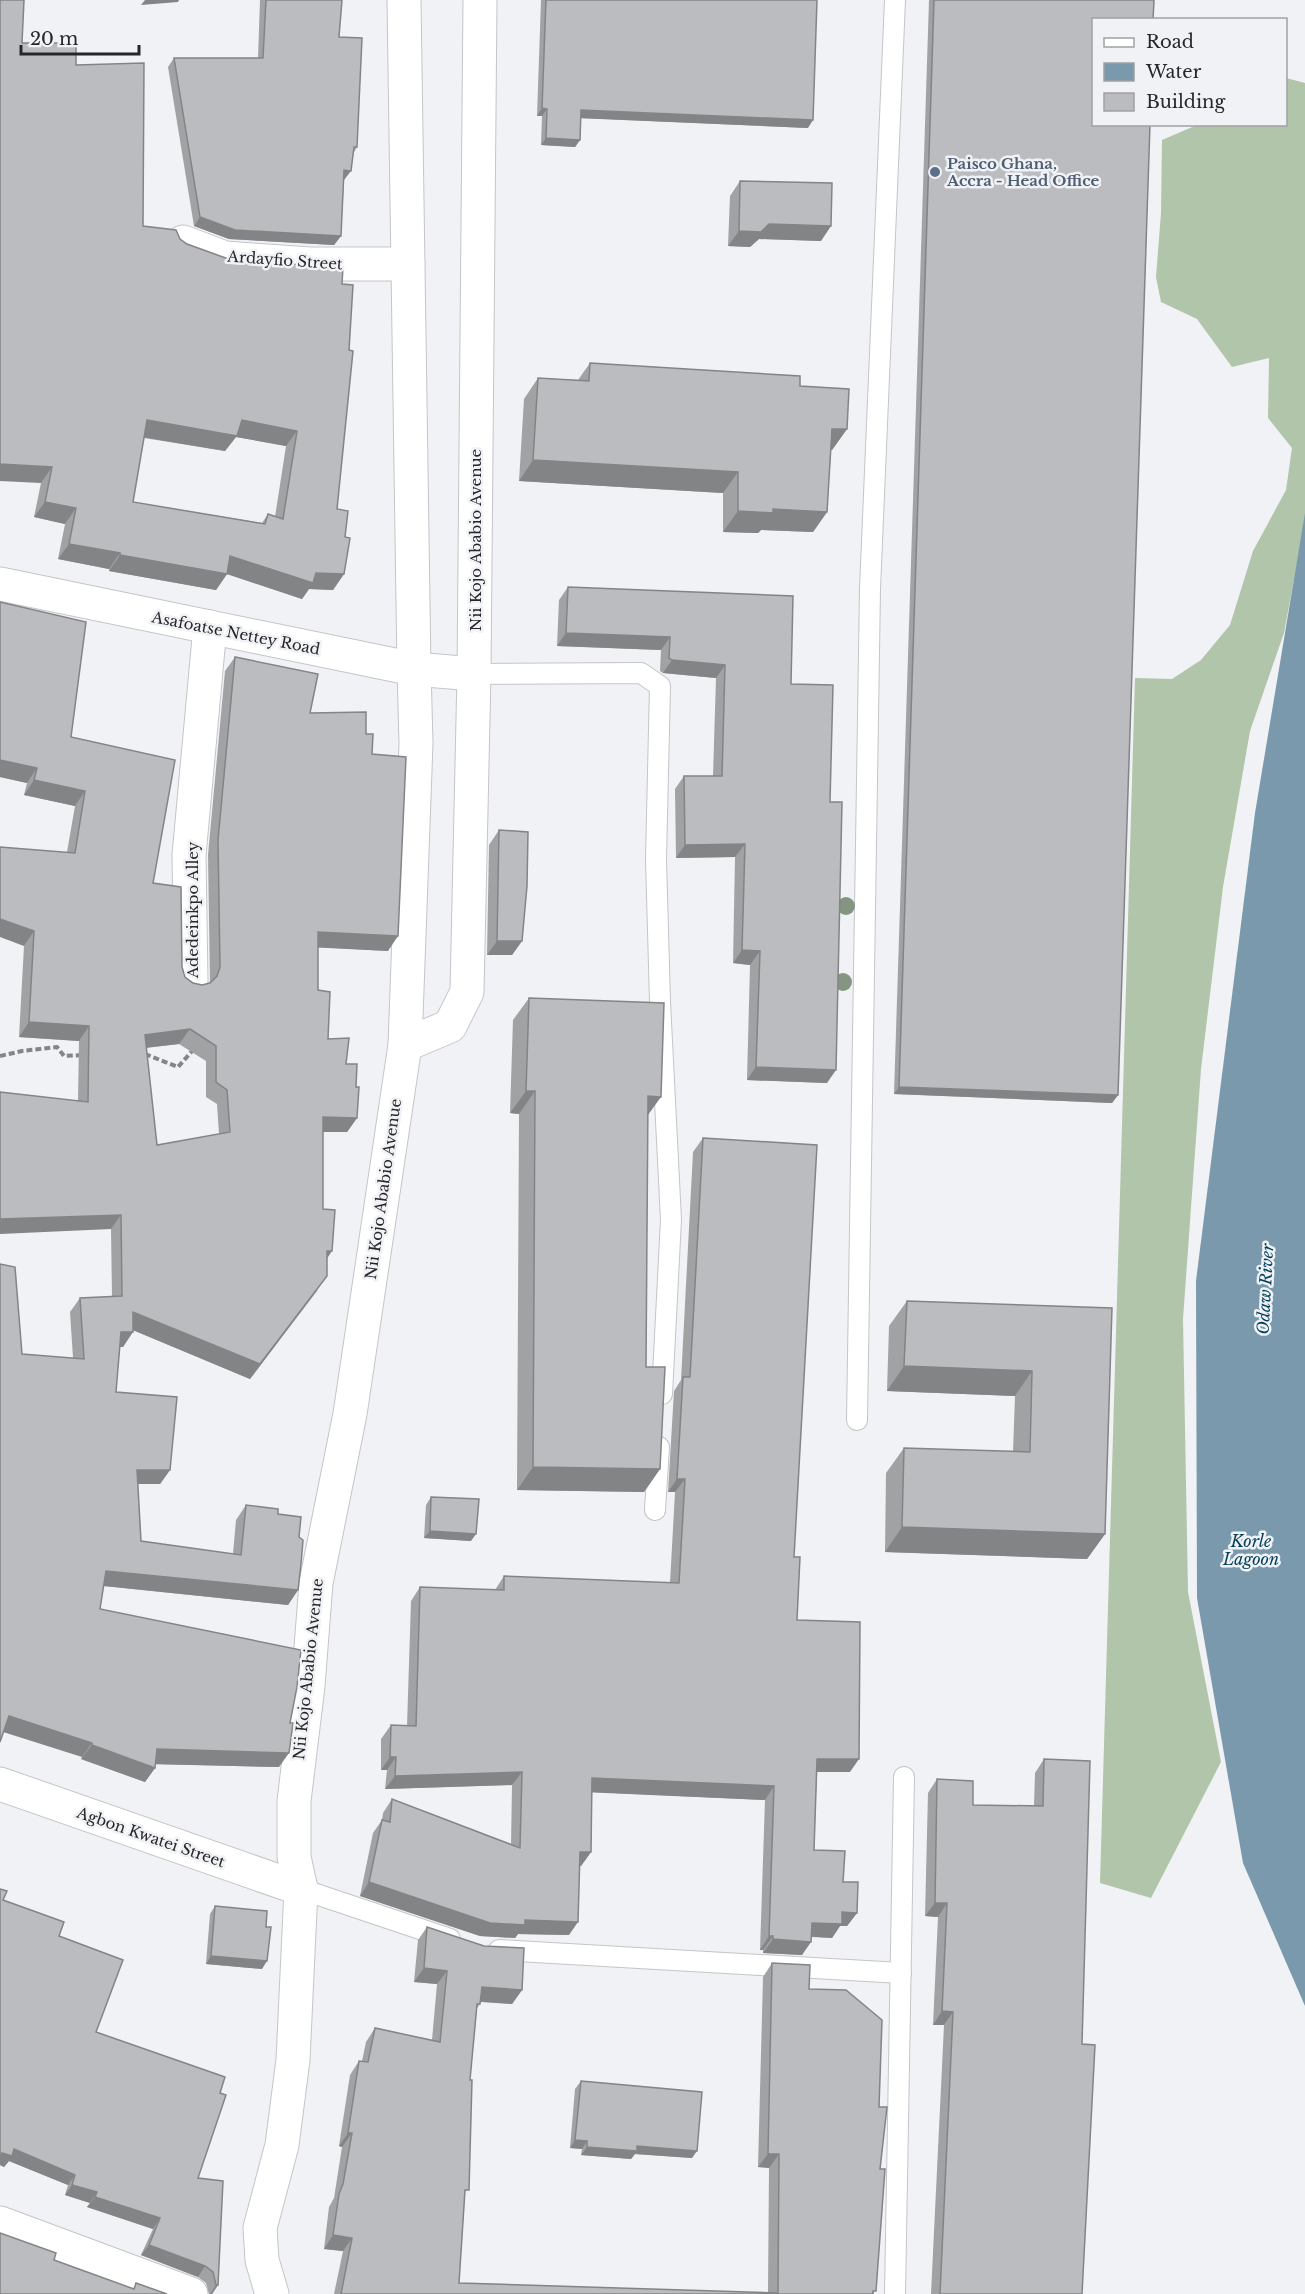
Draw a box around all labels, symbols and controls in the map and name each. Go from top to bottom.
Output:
scale bar [21,18,140,56]
legend [1092,18,1287,126]
text: 20 m [30,28,78,50]
text: Road [1146,31,1194,53]
text: Water [1145,61,1202,83]
text: Building [1146,91,1225,113]
place label: Paisco Ghana, Accra - Head Office [946,154,1100,190]
marker: Paisco Ghana, Accra - Head Office [928,165,942,179]
street label: Ardayfio Street [226,246,343,274]
street label: Nii Kojo Ababio Avenue [466,449,485,631]
street label: Asafoatse Nettey Road [149,607,322,659]
street label: Adedeinkpo Alley [183,841,202,979]
street label: Nii Kojo Ababio Avenue [361,1097,405,1281]
water label: Odaw River [1253,1242,1277,1335]
water label: Korle Lagoon [1222,1531,1279,1569]
street label: Nii Kojo Ababio Avenue [289,1577,327,1761]
street label: Agbon Kwatei Street [74,1802,228,1871]

